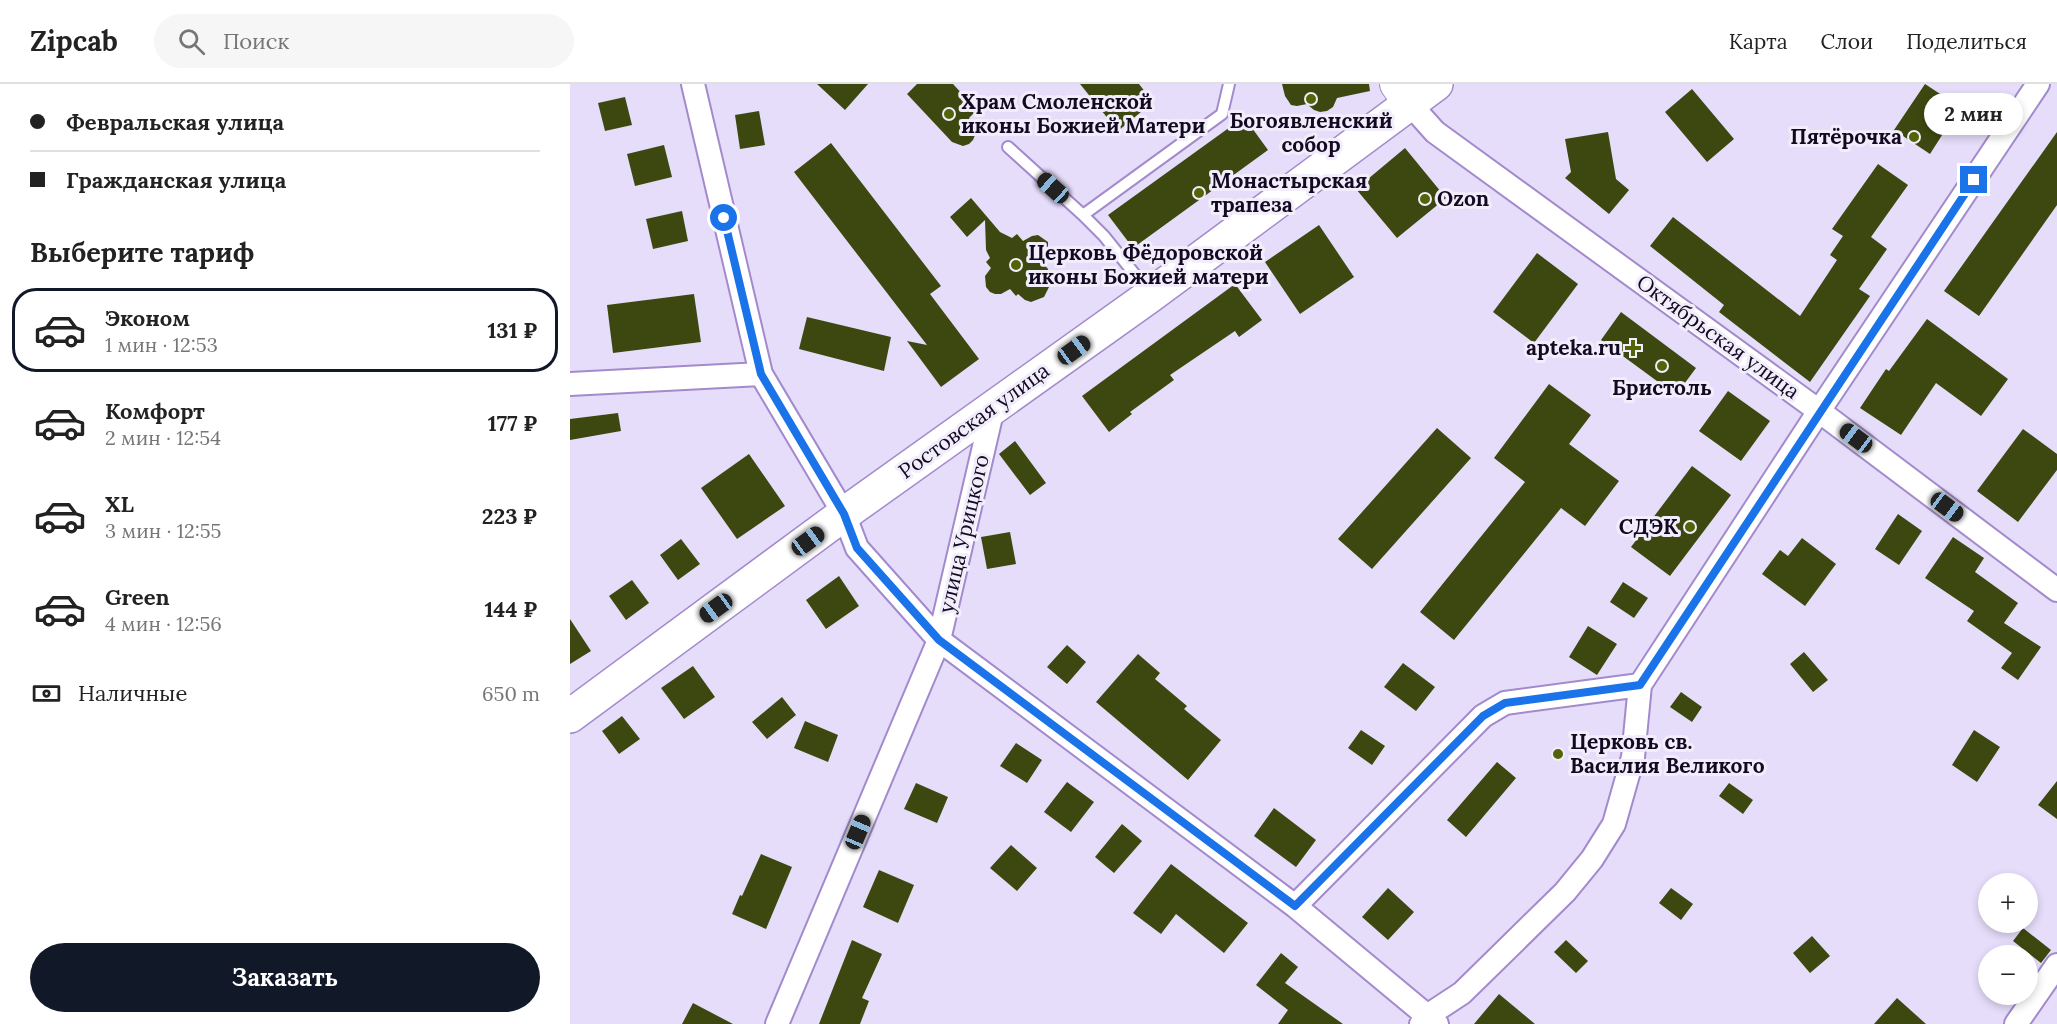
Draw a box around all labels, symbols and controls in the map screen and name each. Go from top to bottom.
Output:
search box [154,14,574,68]
text: Zipcab [30,23,118,59]
icon: search [175,25,208,58]
text: Поиск [223,27,289,55]
text: Карта [1729,28,1788,55]
text: Слои [1821,28,1873,55]
text: Поделиться [1906,28,2027,55]
place label: Храм Смоленской иконы Божией Матери [961,88,1205,139]
marker: Богоявленский собор [1304,92,1318,106]
callout: 2 мин [1924,93,2024,135]
text: 2 мин [1944,101,2003,126]
marker: Храм Смоленской иконы Божией Матери [942,107,956,121]
place label: Богоявленский собор [1229,107,1393,158]
text: Февральская улица [66,108,284,136]
place label: Пятёрочка [1790,123,1902,150]
marker: Пятёрочка [1907,130,1921,144]
text: Гражданская улица [66,166,286,194]
route end [1960,166,1987,193]
place label: Монастырская трапеза [1211,167,1367,218]
car [1034,169,1072,207]
place label: Ozon [1437,185,1489,212]
marker: Монастырская трапеза [1192,186,1206,200]
marker: Ozon [1418,192,1432,206]
route start [710,204,737,231]
text: Выберите тариф [30,235,254,269]
place label: Церковь Фёдоровской иконы Божией матери [1028,239,1269,290]
marker: Церковь Фёдоровской иконы Божией матери [1009,258,1023,272]
street label: Октябрьская улица [1631,268,1805,405]
icon: car [33,303,87,357]
text: Эконом [105,304,190,332]
text: 131 ₽ [487,316,537,344]
text: 1 мин · 12:53 [105,332,218,357]
car [1054,332,1094,368]
place label: apteka.ru [1526,334,1621,361]
marker: apteka.ru [1626,341,1640,355]
street label: Ростовская улица [893,357,1055,485]
marker: Бристоль [1655,359,1669,373]
place label: Бристоль [1612,374,1712,401]
icon: car [33,396,87,450]
text: Комфорт [105,397,205,425]
text: 177 ₽ [488,409,537,437]
car [1836,420,1876,456]
text: 2 мин · 12:54 [105,425,221,450]
street label: улица Урицкого [932,452,995,616]
icon: car [33,489,87,543]
car [1927,489,1967,525]
text: XL [105,490,134,518]
text: 223 ₽ [482,502,537,530]
place label: СДЭК [1619,513,1678,540]
text: 3 мин · 12:55 [105,518,221,543]
marker: СДЭК [1683,520,1697,534]
car [788,523,828,559]
icon: car [33,582,87,636]
text: Green [105,583,170,611]
car [696,590,736,626]
text: 144 ₽ [484,595,537,623]
text: 4 мин · 12:56 [105,611,222,636]
icon: cash [30,677,63,710]
text: Наличные [78,679,187,707]
text: 650 m [482,681,540,706]
place label: Церковь св. Василия Великого [1570,728,1765,779]
marker: Церковь св. Василия Великого [1551,747,1565,761]
car [843,812,873,852]
map controls [1978,873,2038,1005]
button: + [1978,873,2038,933]
button: Заказать [30,943,540,1012]
button: − [1978,945,2038,1005]

